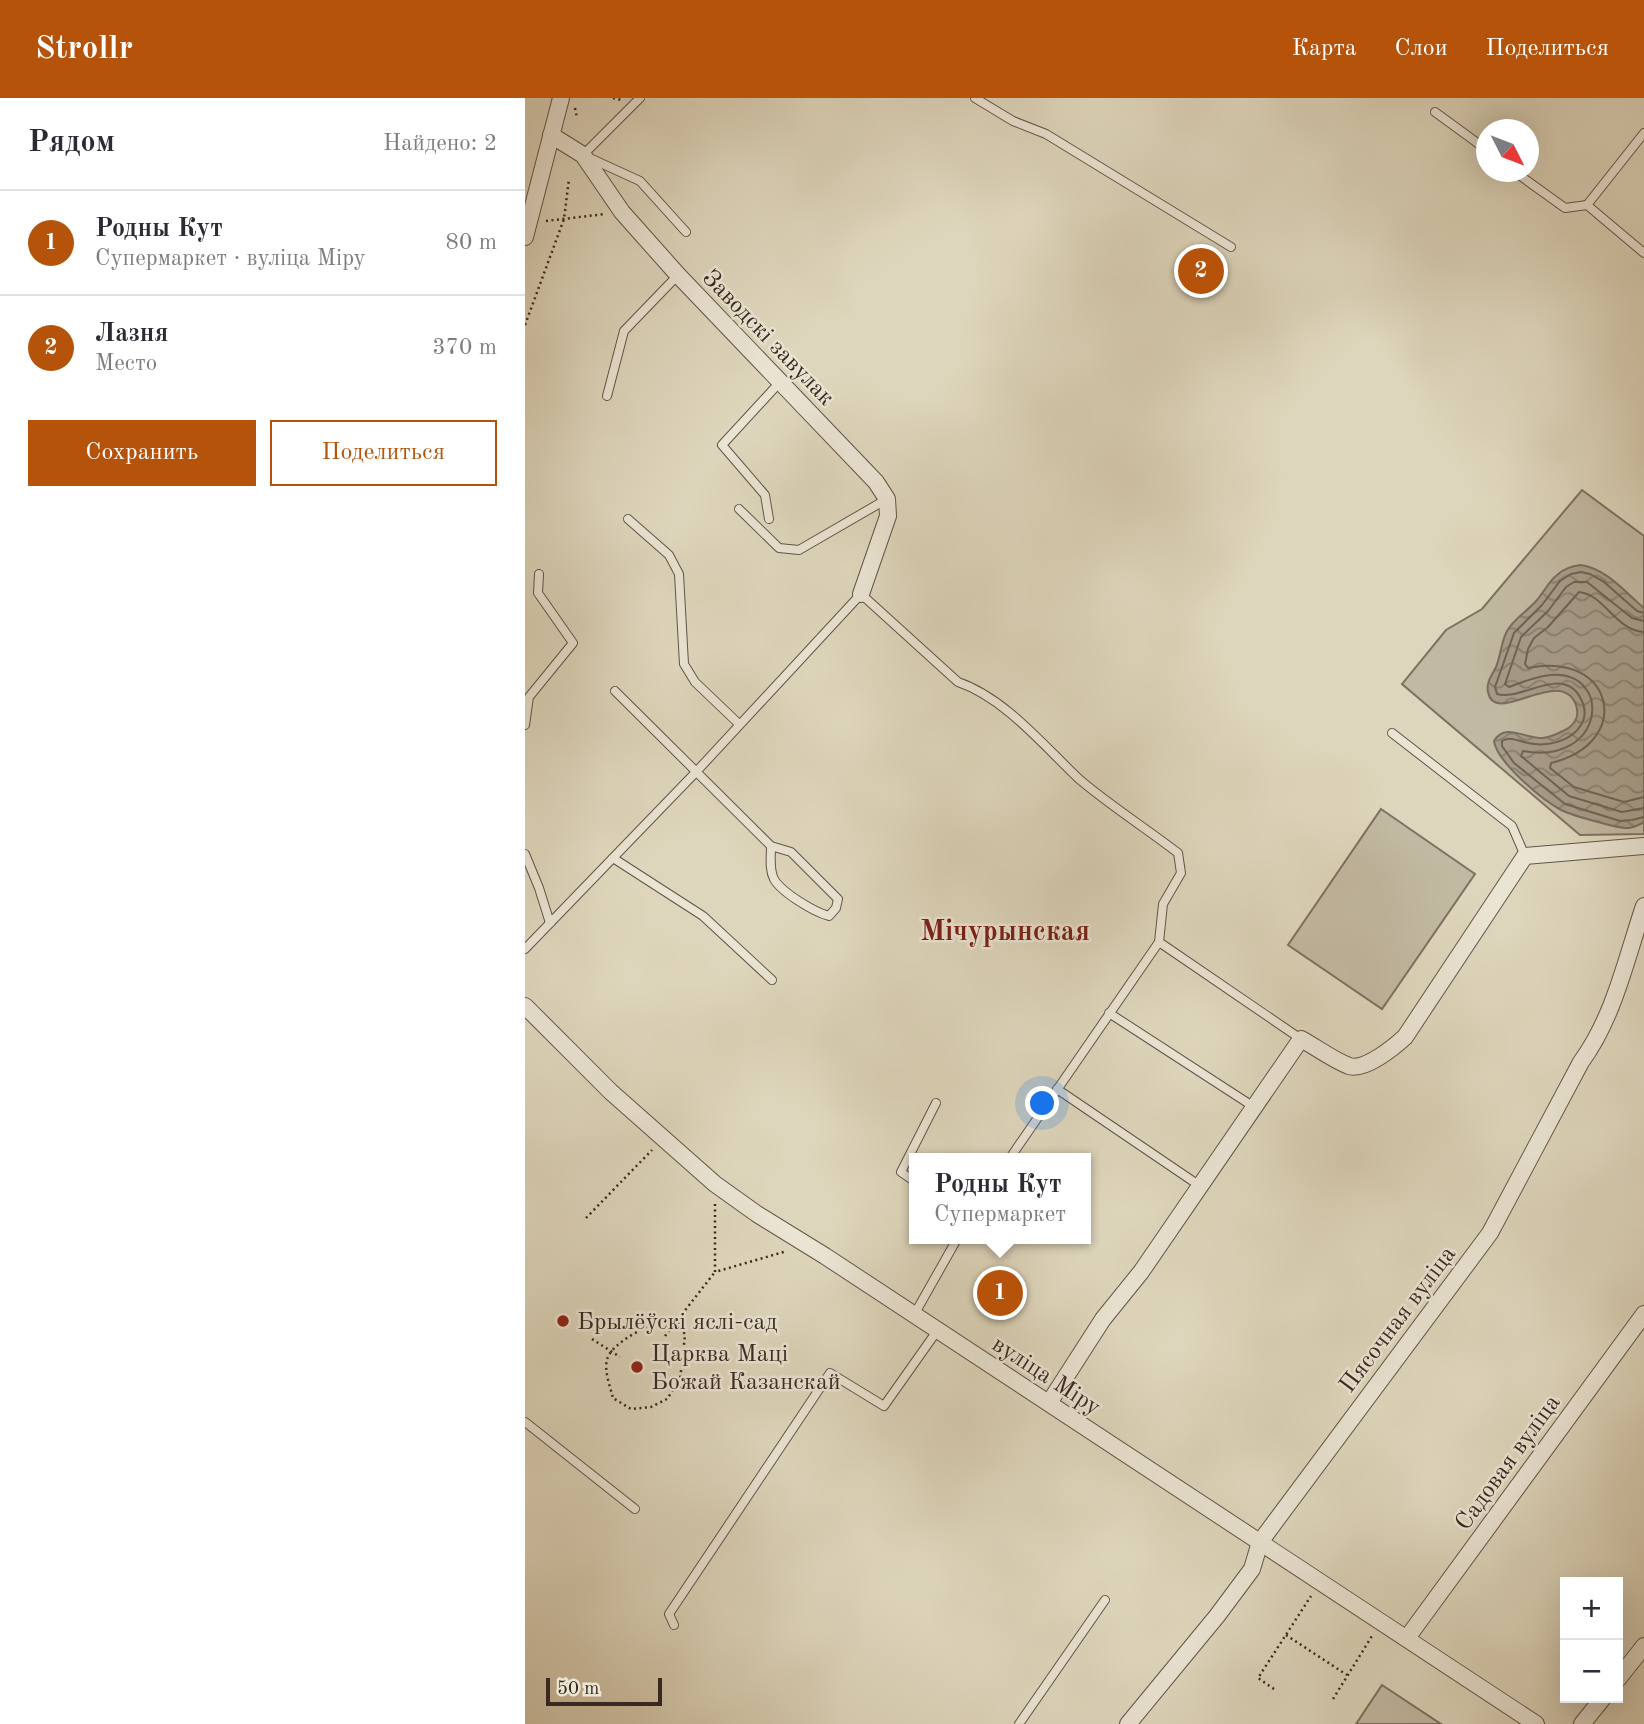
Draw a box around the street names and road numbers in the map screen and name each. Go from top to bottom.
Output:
street label: Заводскі завулак [697,266,838,411]
street label: Пясочная вуліца [1336,1242,1461,1398]
street label: вуліца Міру [987,1333,1105,1421]
street label: Садовая вуліца [1452,1391,1566,1535]

